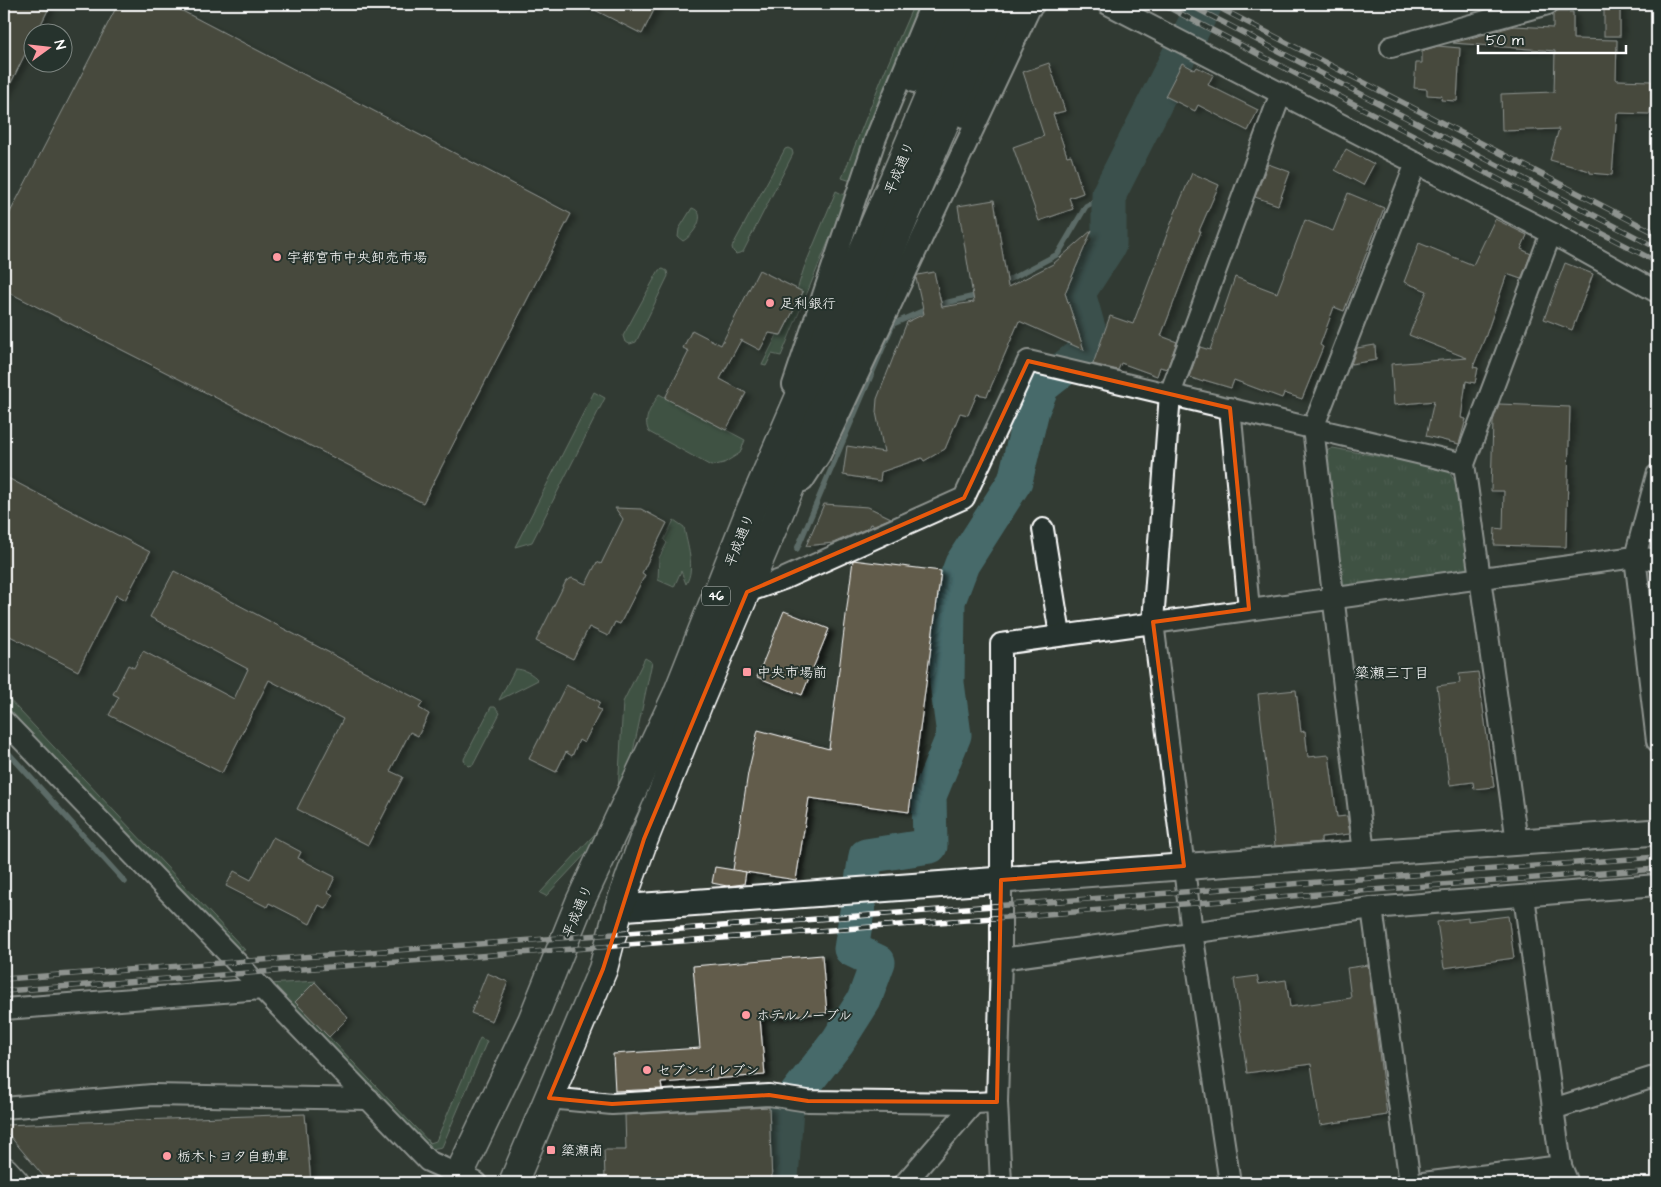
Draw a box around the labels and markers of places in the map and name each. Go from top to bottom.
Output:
place label: 宇都宮市中央卸売市場 [287,248,427,268]
marker: 宇都宮市中央卸売市場 [271,251,283,263]
place label: 足利銀行 [780,294,836,314]
marker: 足利銀行 [764,297,776,309]
place label: 中央市場前 [757,663,827,683]
marker: 中央市場前 [741,666,753,678]
place label: ホテルノーブル [756,1006,852,1026]
marker: ホテルノーブル [740,1009,752,1021]
place label: セブン-イレブン [657,1061,759,1081]
marker: セブン-イレブン [641,1064,653,1076]
place label: 簗瀬南 [561,1141,603,1161]
marker: 簗瀬南 [545,1144,557,1156]
place label: 栃木トヨタ自動車 [177,1147,289,1167]
marker: 栃木トヨタ自動車 [161,1150,173,1162]

